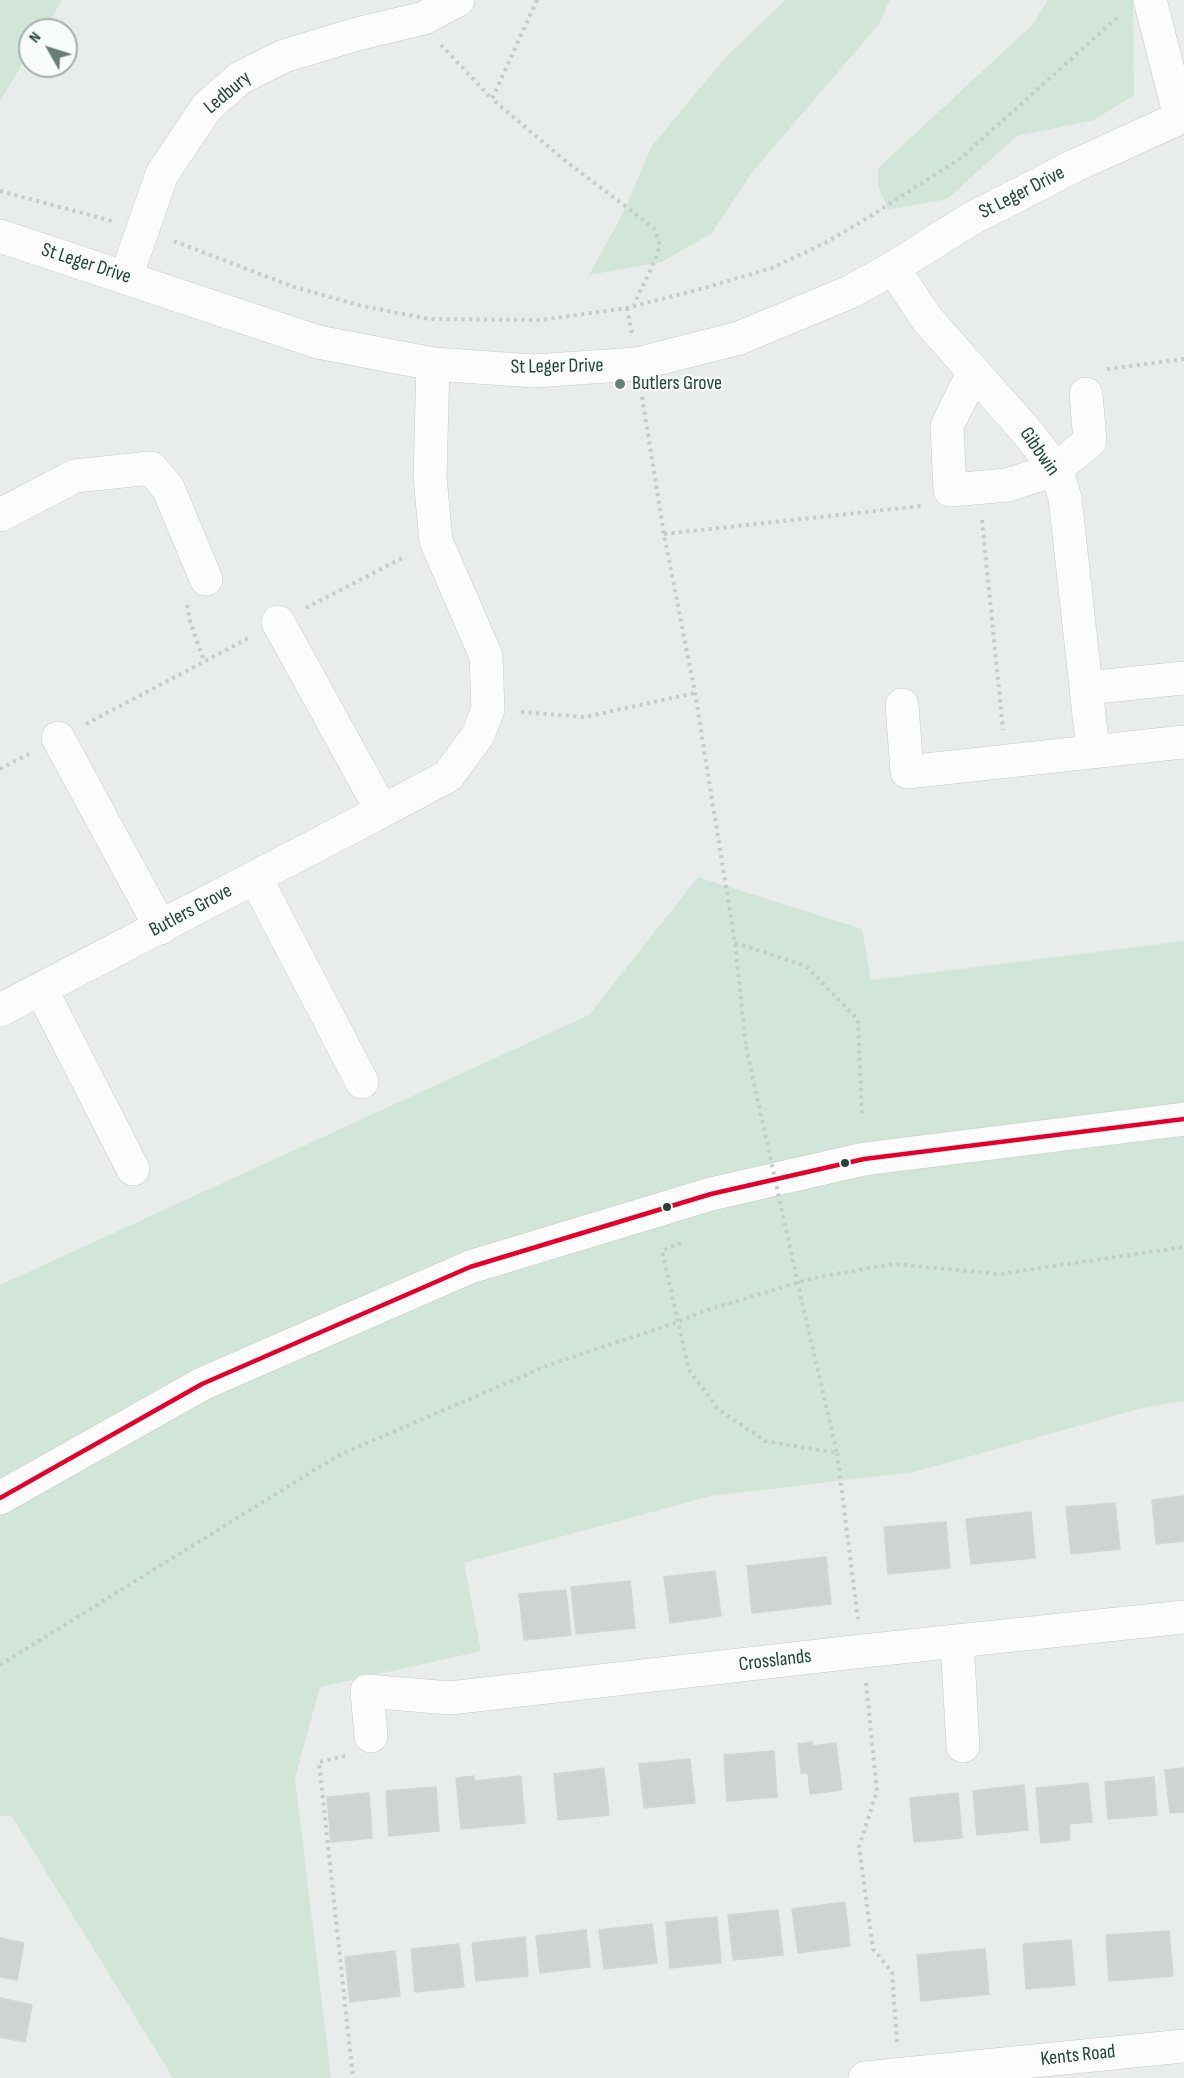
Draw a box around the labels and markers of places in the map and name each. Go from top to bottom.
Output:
place label: Butlers Grove [632,372,722,396]
marker: Butlers Grove [613,377,627,391]
unlabelled marker [839,1157,851,1169]
unlabelled marker [661,1201,673,1213]

